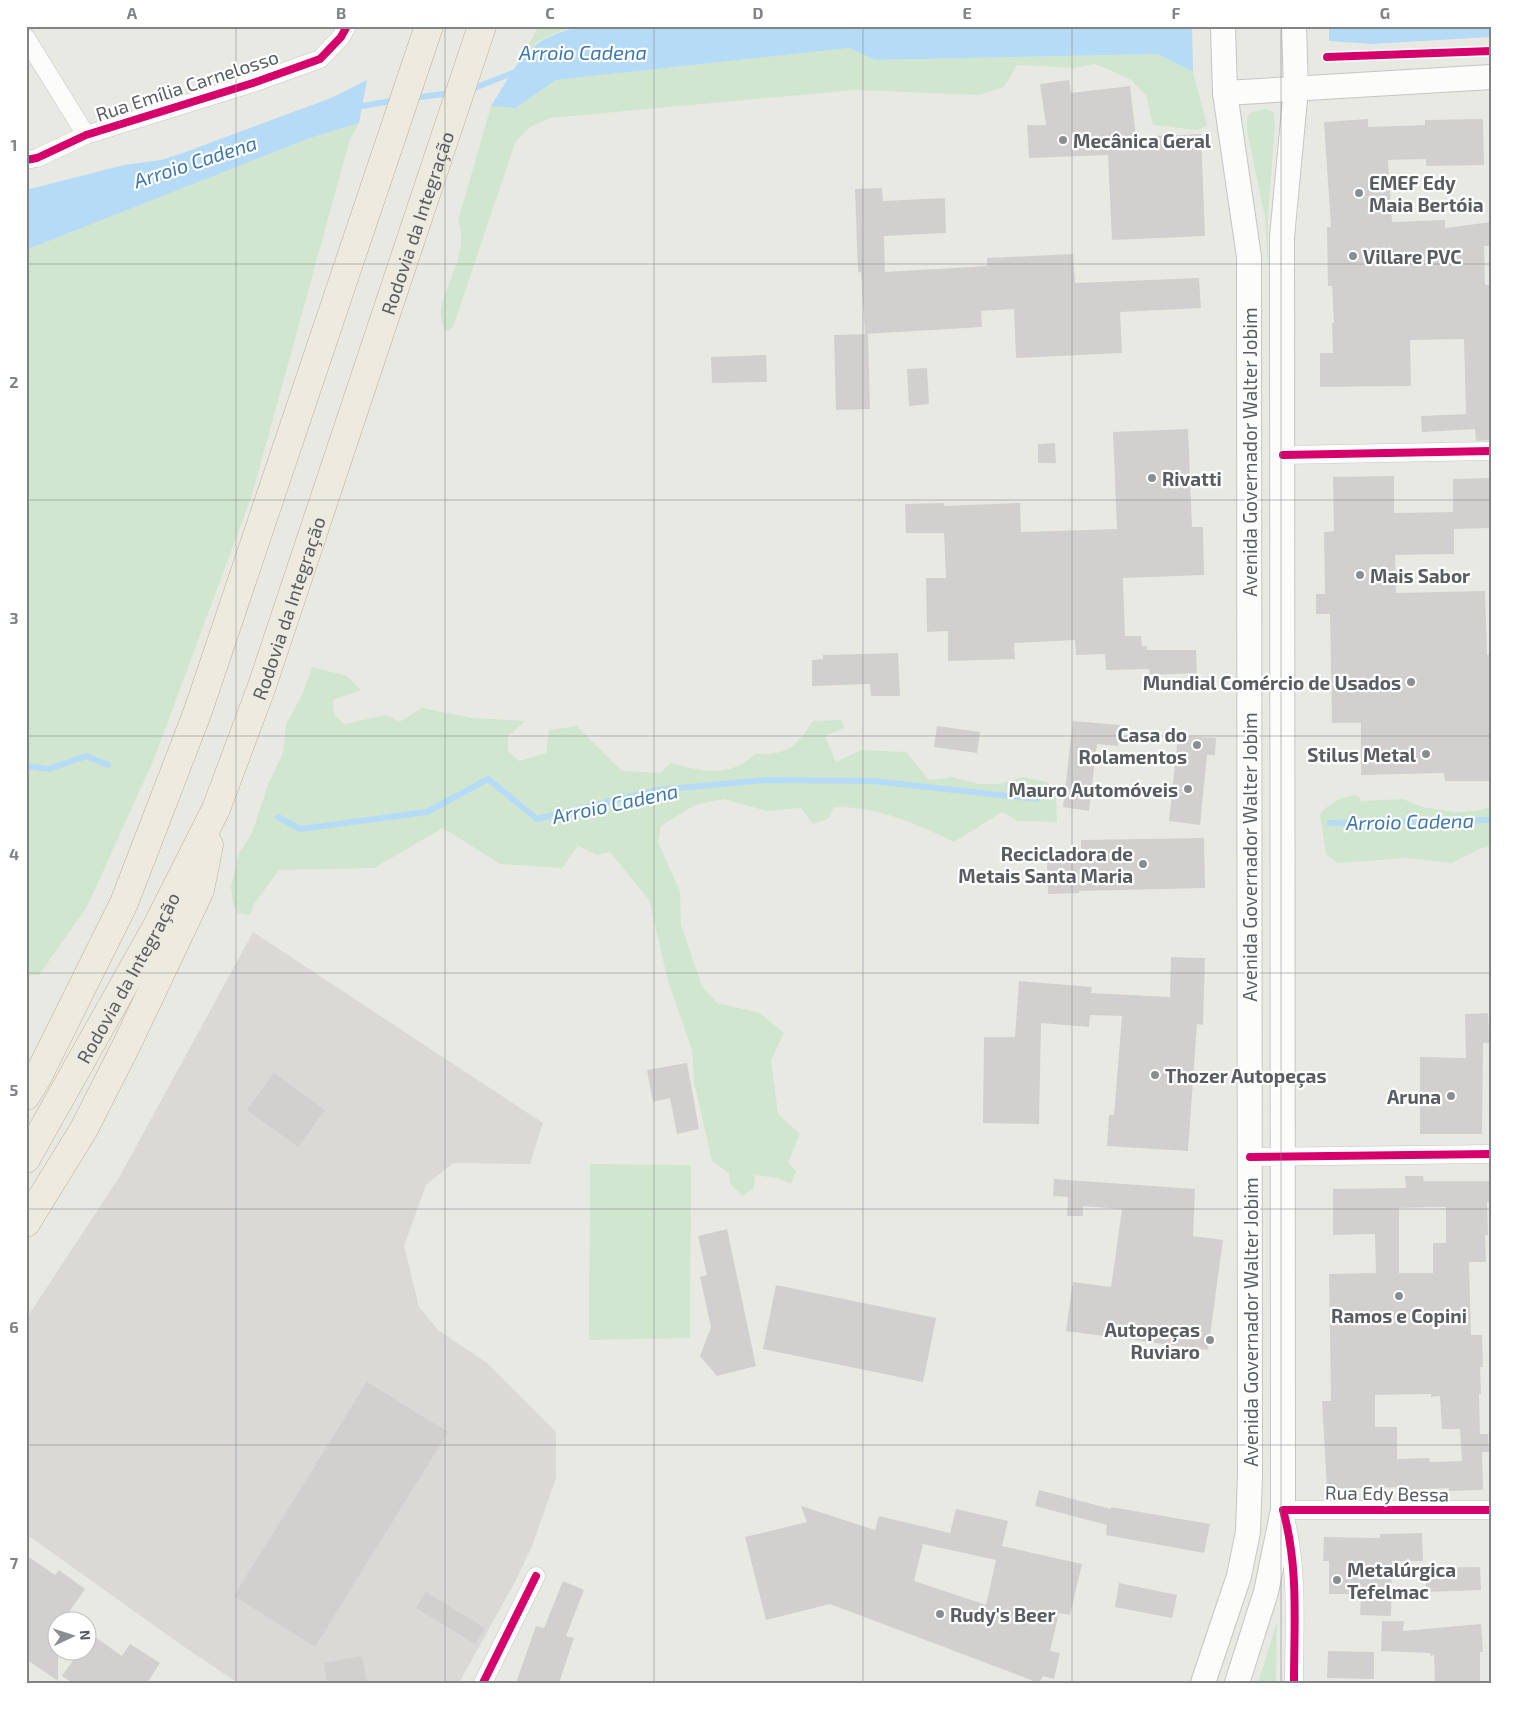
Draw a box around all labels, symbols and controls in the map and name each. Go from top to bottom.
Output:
text: A [127,3,138,22]
text: B [336,3,346,22]
text: C [545,3,555,22]
text: D [753,3,764,22]
text: E [962,3,972,22]
text: F [1172,3,1181,22]
text: G [1380,3,1390,22]
water label: Arroio Cadena [518,40,647,64]
street label: Rua Emília Carnelosso [93,45,281,125]
street label: Rodovia da Integração [375,128,458,317]
place label: Mecânica Geral [1073,129,1212,152]
water label: Arroio Cadena [129,130,260,192]
marker: Mecânica Geral [1057,134,1069,146]
text: 1 [11,135,17,154]
place label: EMEF Edy Maia Bertóia [1369,171,1483,216]
marker: EMEF Edy Maia Bertóia [1353,187,1365,199]
place label: Villare PVC [1363,245,1461,268]
marker: Villare PVC [1347,250,1359,262]
street label: Avenida Governador Walter Jobim [1238,307,1261,597]
text: 2 [9,372,19,391]
place label: Rivatti [1162,467,1222,490]
marker: Rivatti [1146,472,1158,484]
street label: Rodovia da Integração [246,513,329,703]
place label: Mais Sabor [1370,564,1470,587]
marker: Mais Sabor [1354,569,1366,581]
text: 3 [9,608,19,627]
place label: Mundial Comércio de Usados [1143,671,1401,694]
marker: Mundial Comércio de Usados [1405,676,1417,688]
street label: Avenida Governador Walter Jobim [1238,712,1261,1002]
place label: Casa do Rolamentos [1079,723,1187,768]
marker: Casa do Rolamentos [1191,739,1203,751]
place label: Stilus Metal [1307,743,1417,766]
marker: Stilus Metal [1420,748,1432,760]
water label: Arroio Cadena [549,778,680,828]
place label: Mauro Automóveis [1009,778,1178,801]
marker: Mauro Automóveis [1182,783,1194,795]
water label: Arroio Cadena [1345,808,1474,834]
place label: Recicladora de Metais Santa Maria [958,842,1133,887]
text: 4 [9,844,19,863]
marker: Recicladora de Metais Santa Maria [1137,858,1149,870]
street label: Rodovia da Integração [71,888,184,1067]
place label: Thozer Autopeças [1165,1064,1327,1088]
marker: Thozer Autopeças [1149,1069,1161,1081]
text: 5 [10,1080,19,1099]
place label: Aruna [1387,1085,1441,1108]
marker: Aruna [1445,1090,1457,1102]
street label: Avenida Governador Walter Jobim [1239,1177,1262,1467]
marker: Ramos e Copini [1393,1290,1405,1302]
place label: Ramos e Copini [1331,1304,1467,1327]
text: 6 [9,1317,19,1336]
place label: Autopeças Ruviaro [1105,1318,1200,1363]
marker: Autopeças Ruviaro [1204,1334,1216,1346]
street label: Rua Edy Bessa [1325,1480,1449,1506]
text: 7 [10,1553,19,1572]
place label: Metalúrgica Tefelmac [1347,1558,1456,1603]
marker: Metalúrgica Tefelmac [1331,1574,1343,1586]
place label: Rudy's Beer [950,1603,1056,1627]
marker: Rudy's Beer [934,1608,946,1620]
north arrow [48,1612,98,1662]
text: N [77,1629,94,1641]

